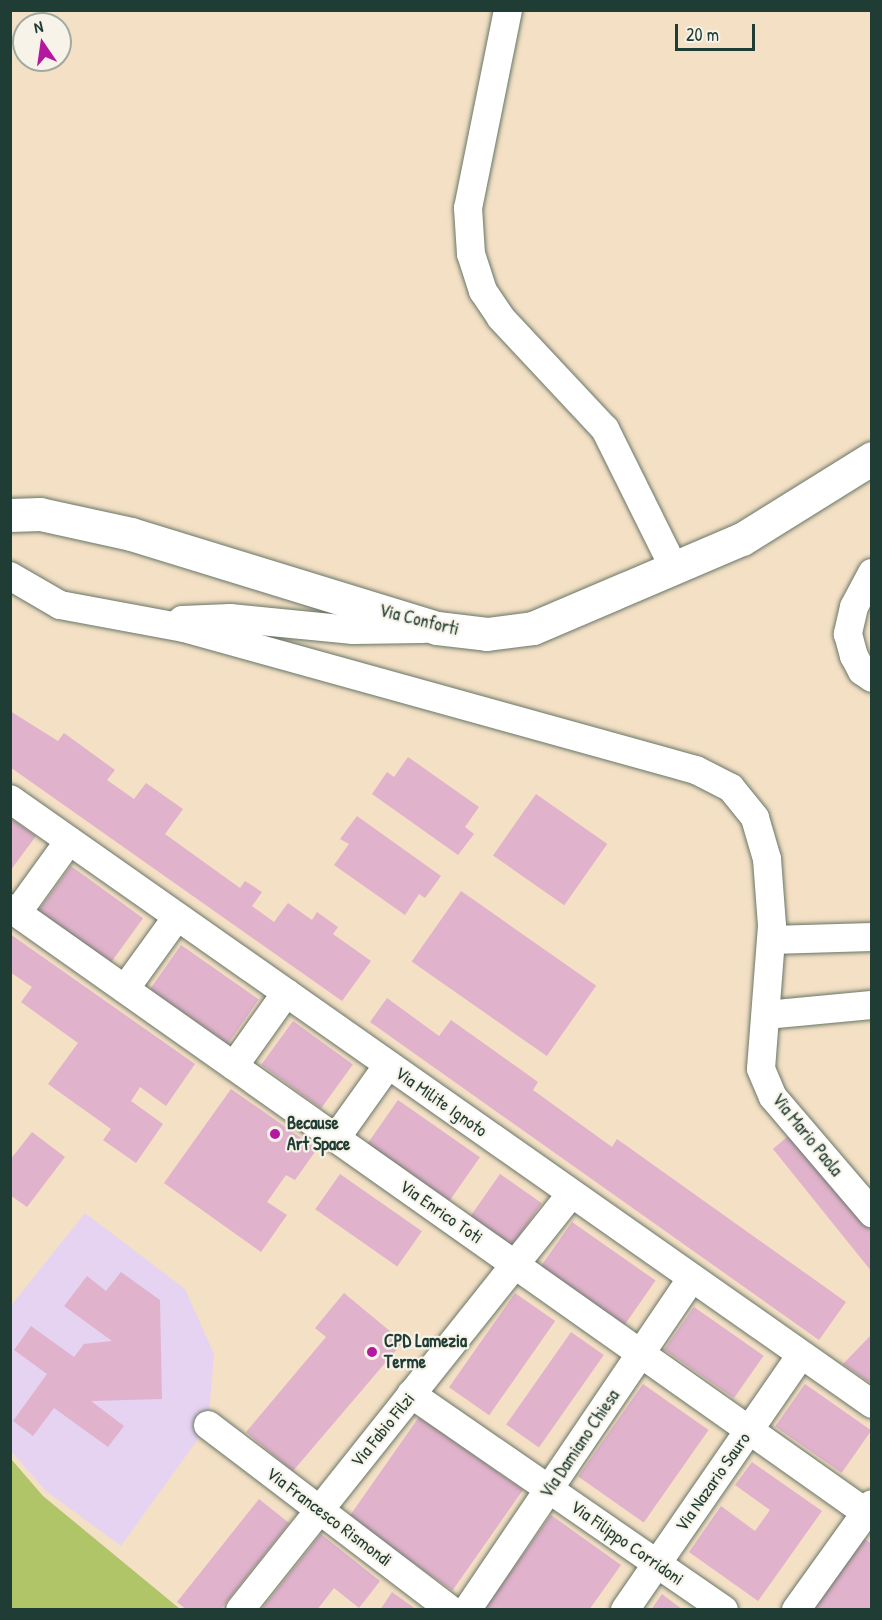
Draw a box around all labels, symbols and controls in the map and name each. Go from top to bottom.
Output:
north arrow [12,12,72,72]
scale bar [678,12,758,50]
text: N [32,15,45,38]
text: 20 m [686,22,719,47]
street label: Via Conforti [377,600,461,640]
street label: Via Milite Ignoto [391,1062,491,1142]
street label: Via Mario Paola [767,1089,847,1181]
place label: Because Art Space [287,1113,350,1156]
marker: Because Art Space [268,1127,282,1141]
street label: Via Enrico Toti [395,1175,487,1249]
place label: CPD Lamezia Terme [384,1331,467,1374]
marker: CPD Lamezia Terme [365,1345,379,1359]
street label: Via Damiano Chiesa [536,1386,624,1502]
street label: Via Fabio Filzi [347,1389,419,1471]
street label: Via Nazario Sauro [671,1428,755,1536]
street label: Via Francesco Rismondi [262,1463,396,1571]
street label: Via Filippo Corridoni [566,1496,688,1590]

